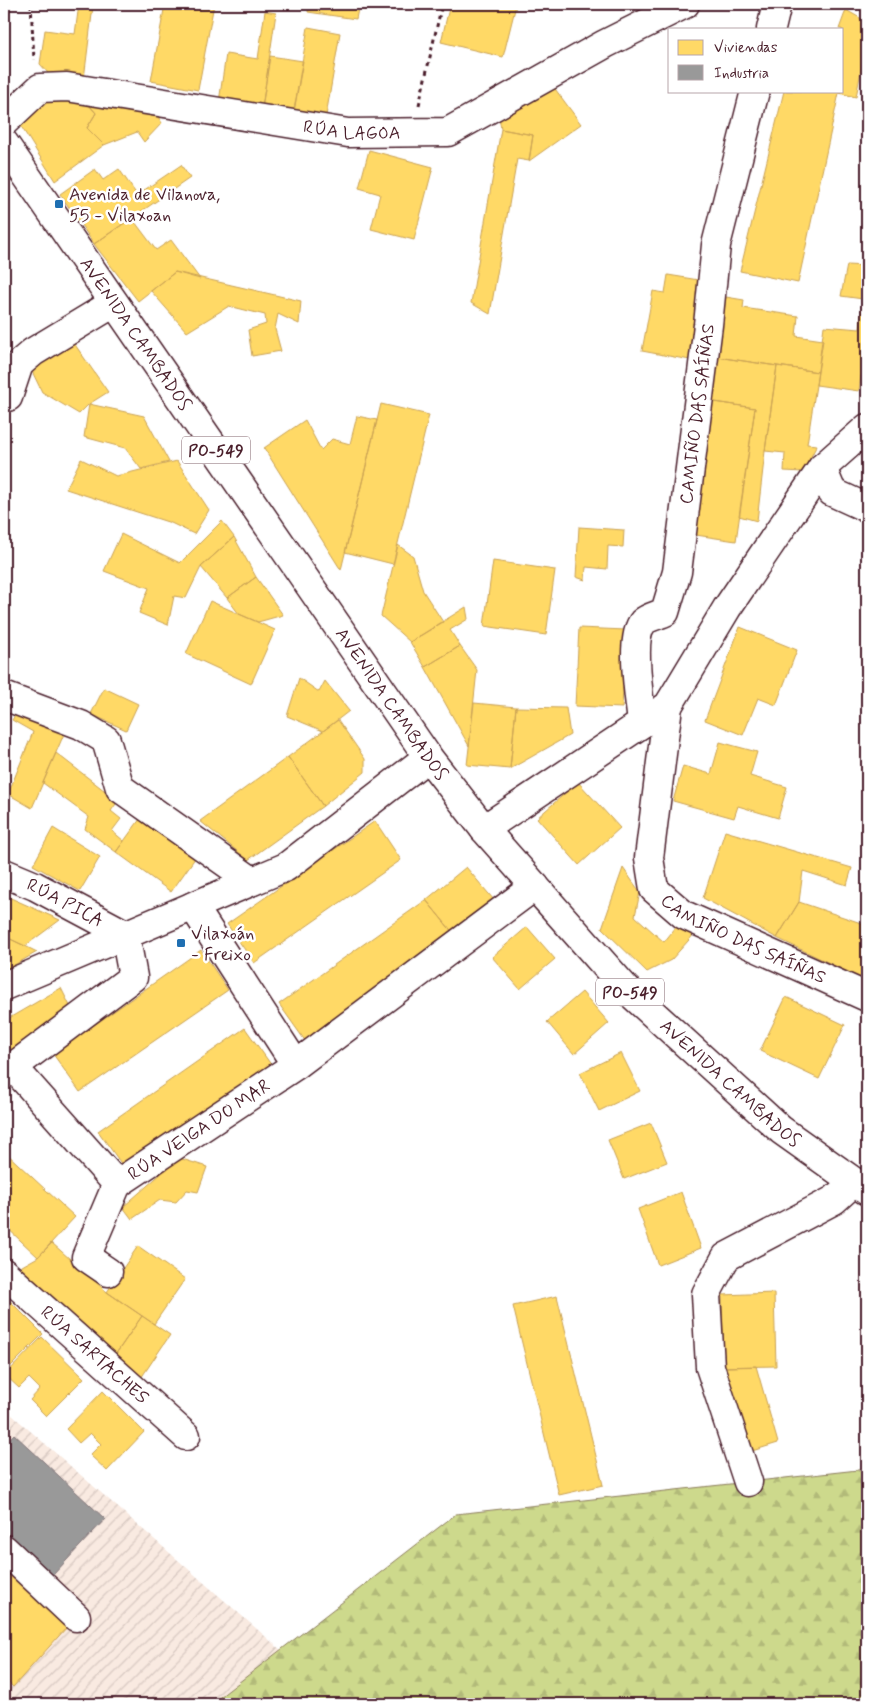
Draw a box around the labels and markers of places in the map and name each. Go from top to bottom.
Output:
place label: Avenida de Vilanova, 55 - Vilaxoan [69,183,220,228]
marker: Avenida de Vilanova, 55 - Vilaxoan [53,198,65,210]
place label: Vilaxoán - Freixo [191,922,254,967]
marker: Vilaxoán - Freixo [175,937,187,949]

